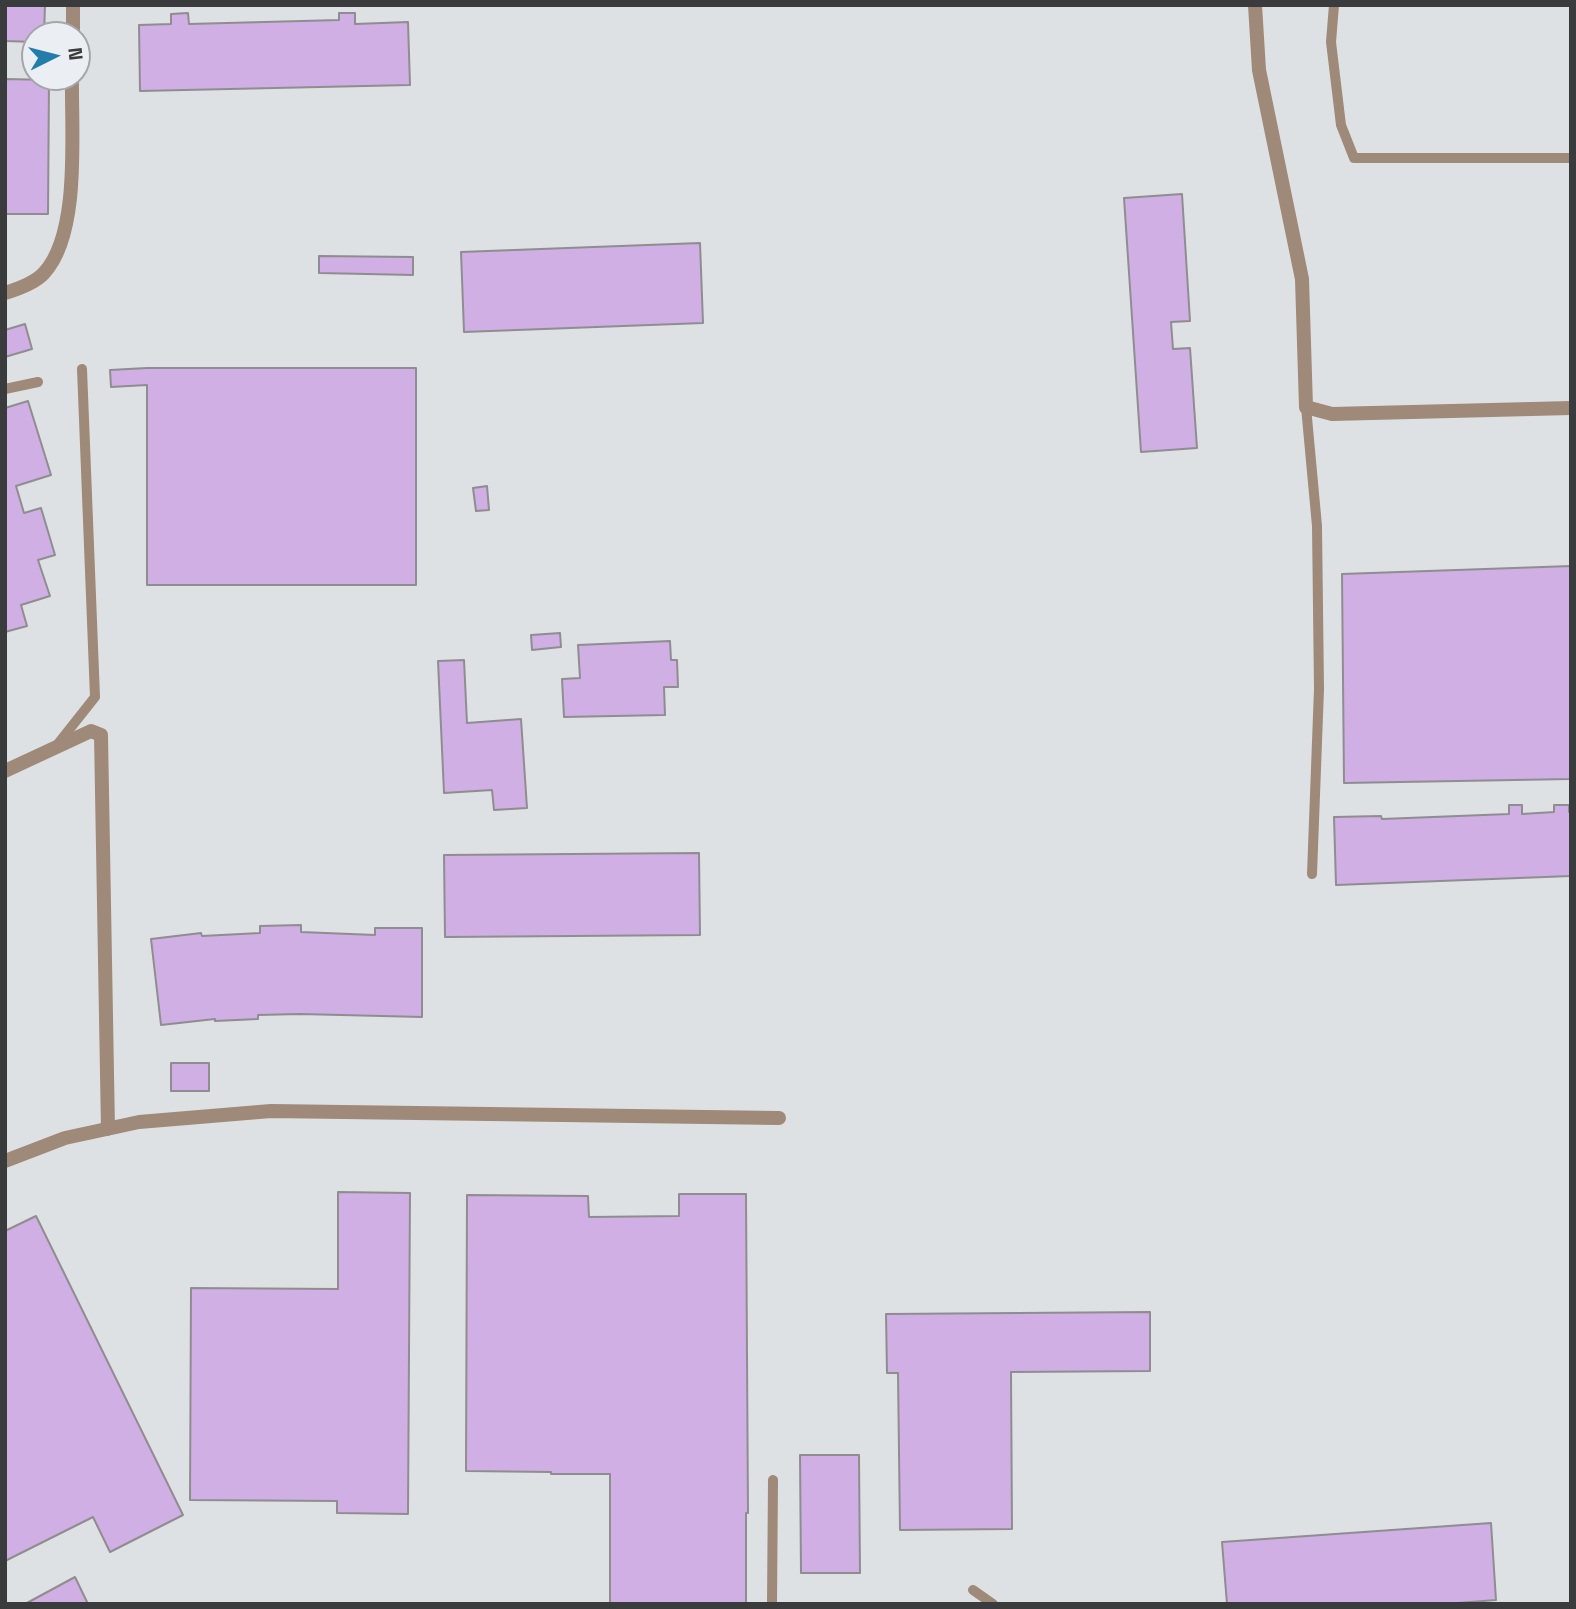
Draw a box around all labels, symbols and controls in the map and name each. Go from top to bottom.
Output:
north arrow [21,21,91,91]
text: N [62,46,88,62]

